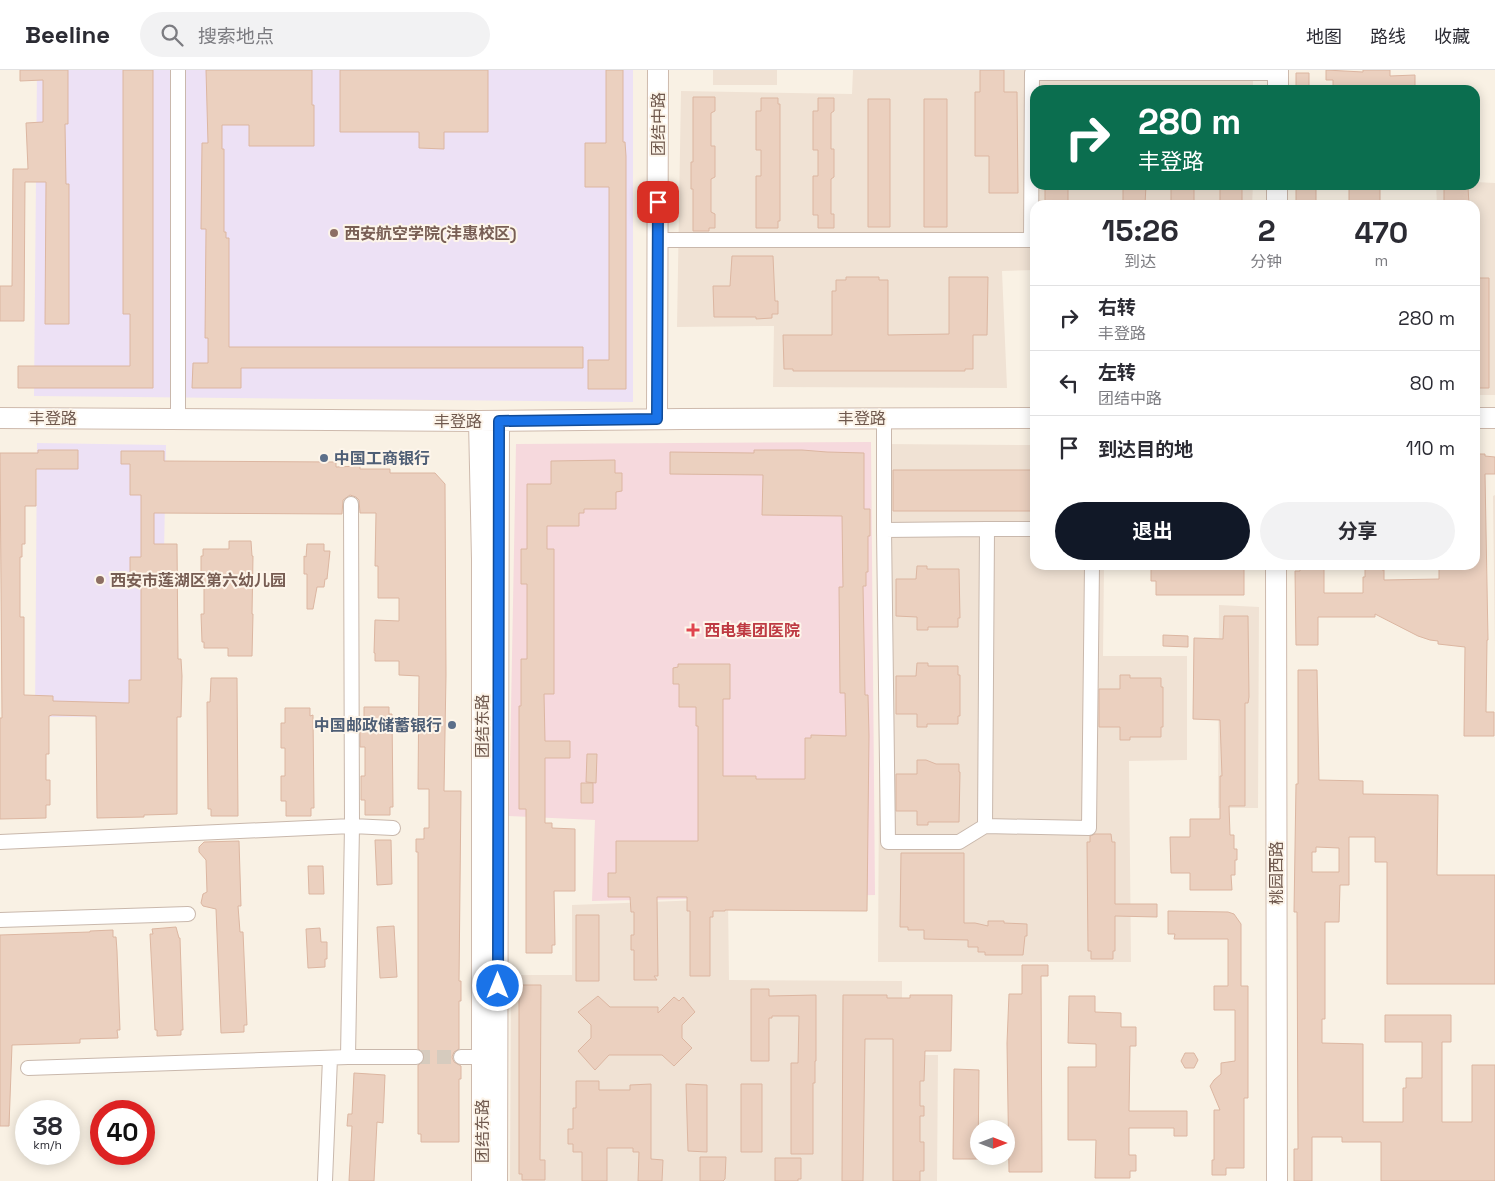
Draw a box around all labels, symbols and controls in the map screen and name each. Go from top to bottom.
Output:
search box [140,12,490,57]
text: Beeline [25,19,110,50]
icon: search [158,21,186,49]
text: 搜索地点 [198,24,274,49]
text: 地图 [1306,25,1342,48]
text: 路线 [1370,25,1406,48]
text: 收藏 [1434,25,1470,48]
street label: 团结中路 [648,92,669,156]
text: 280 m [1138,100,1241,144]
icon: right [1055,105,1120,170]
text: 丰登路 [1138,147,1204,175]
pin [637,181,679,223]
icon: arrive [644,188,672,216]
text: 15:26 [1102,211,1179,250]
text: 2 [1258,211,1275,250]
text: 470 [1354,213,1408,252]
place label: 西安航空学院(沣惠校区) [344,223,517,244]
marker: 西安航空学院(沣惠校区) [328,227,340,239]
text: m [1374,250,1388,271]
text: 到达 [1124,251,1156,272]
text: 分钟 [1251,251,1283,272]
text: 右转 [1098,295,1136,320]
icon: right [1055,304,1083,332]
text: 280 m [1398,306,1455,331]
text: 丰登路 [1098,323,1146,344]
text: 左转 [1098,360,1136,385]
icon: left [1055,369,1083,397]
text: 80 m [1410,371,1455,396]
text: 团结中路 [1098,388,1162,409]
street label: 丰登路 [29,408,77,429]
street label: 丰登路 [838,408,886,429]
street label: 丰登路 [434,411,482,432]
icon: arrive [1055,434,1083,462]
text: 110 m [1406,436,1455,461]
text: 到达目的地 [1098,437,1193,462]
place label: 中国工商银行 [334,448,430,469]
marker: 中国工商银行 [318,452,330,464]
button: 退出 [1055,502,1250,560]
button: 分享 [1260,502,1455,560]
place label: 西安市莲湖区第六幼儿园 [110,570,286,591]
marker: 西安市莲湖区第六幼儿园 [94,574,106,586]
place label: 西电集团医院 [704,620,800,641]
marker: 西电集团医院 [686,623,700,637]
street label: 团结东路 [472,694,493,758]
place label: 中国邮政储蓄银行 [314,715,442,736]
marker: 中国邮政储蓄银行 [446,719,458,731]
street label: 桃园西路 [1266,841,1287,905]
position arrow [471,959,523,1011]
street label: 团结东路 [472,1099,493,1163]
speed limit sign: 40 [90,1100,155,1165]
text: 38 [32,1110,63,1142]
north arrow [970,1120,1015,1165]
map controls [970,1120,1015,1165]
text: km/h [33,1137,62,1153]

